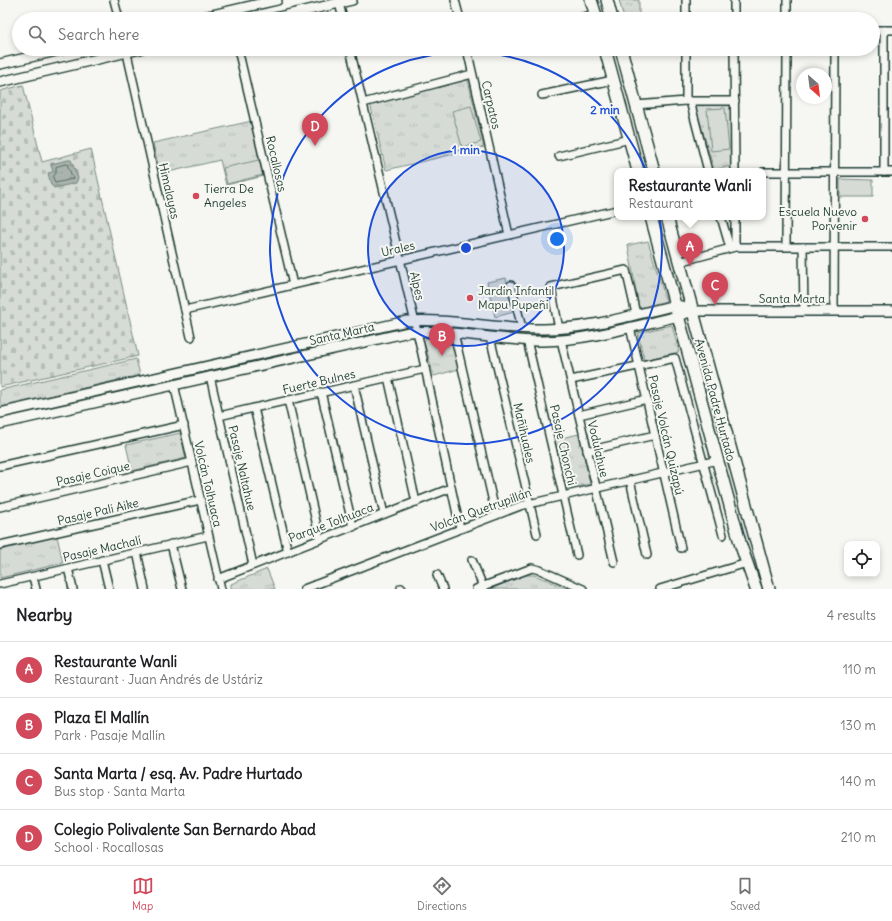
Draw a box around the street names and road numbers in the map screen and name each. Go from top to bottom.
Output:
street label: Carpatos [479,79,504,131]
street label: Rocallosas [263,134,290,193]
street label: Himalayas [156,161,183,220]
street label: Urales [379,237,416,260]
street label: Alpes [407,270,428,302]
street label: Santa Marta [759,291,825,306]
street label: Santa Marta [308,319,376,348]
street label: Avenida Padre Hurtado [692,337,739,463]
street label: Fuerte Bulnes [281,366,357,397]
street label: Pasaje Volcán Quizapú [645,374,688,496]
street label: Mañihuales [510,401,539,465]
street label: Pasaje Chonchi [547,403,580,487]
street label: Vodulahue [585,419,612,479]
street label: Pasaje Naltahue [225,424,260,512]
street label: Volcán Tolhuaca [191,440,226,528]
street label: Pasaje Coique [54,458,131,489]
street label: Volcán Quetrupillán [428,484,533,535]
street label: Pasaje Pali Aike [56,495,140,528]
street label: Parque Tolhuaca [286,499,376,546]
street label: Pasaje Machalí [61,532,143,565]

